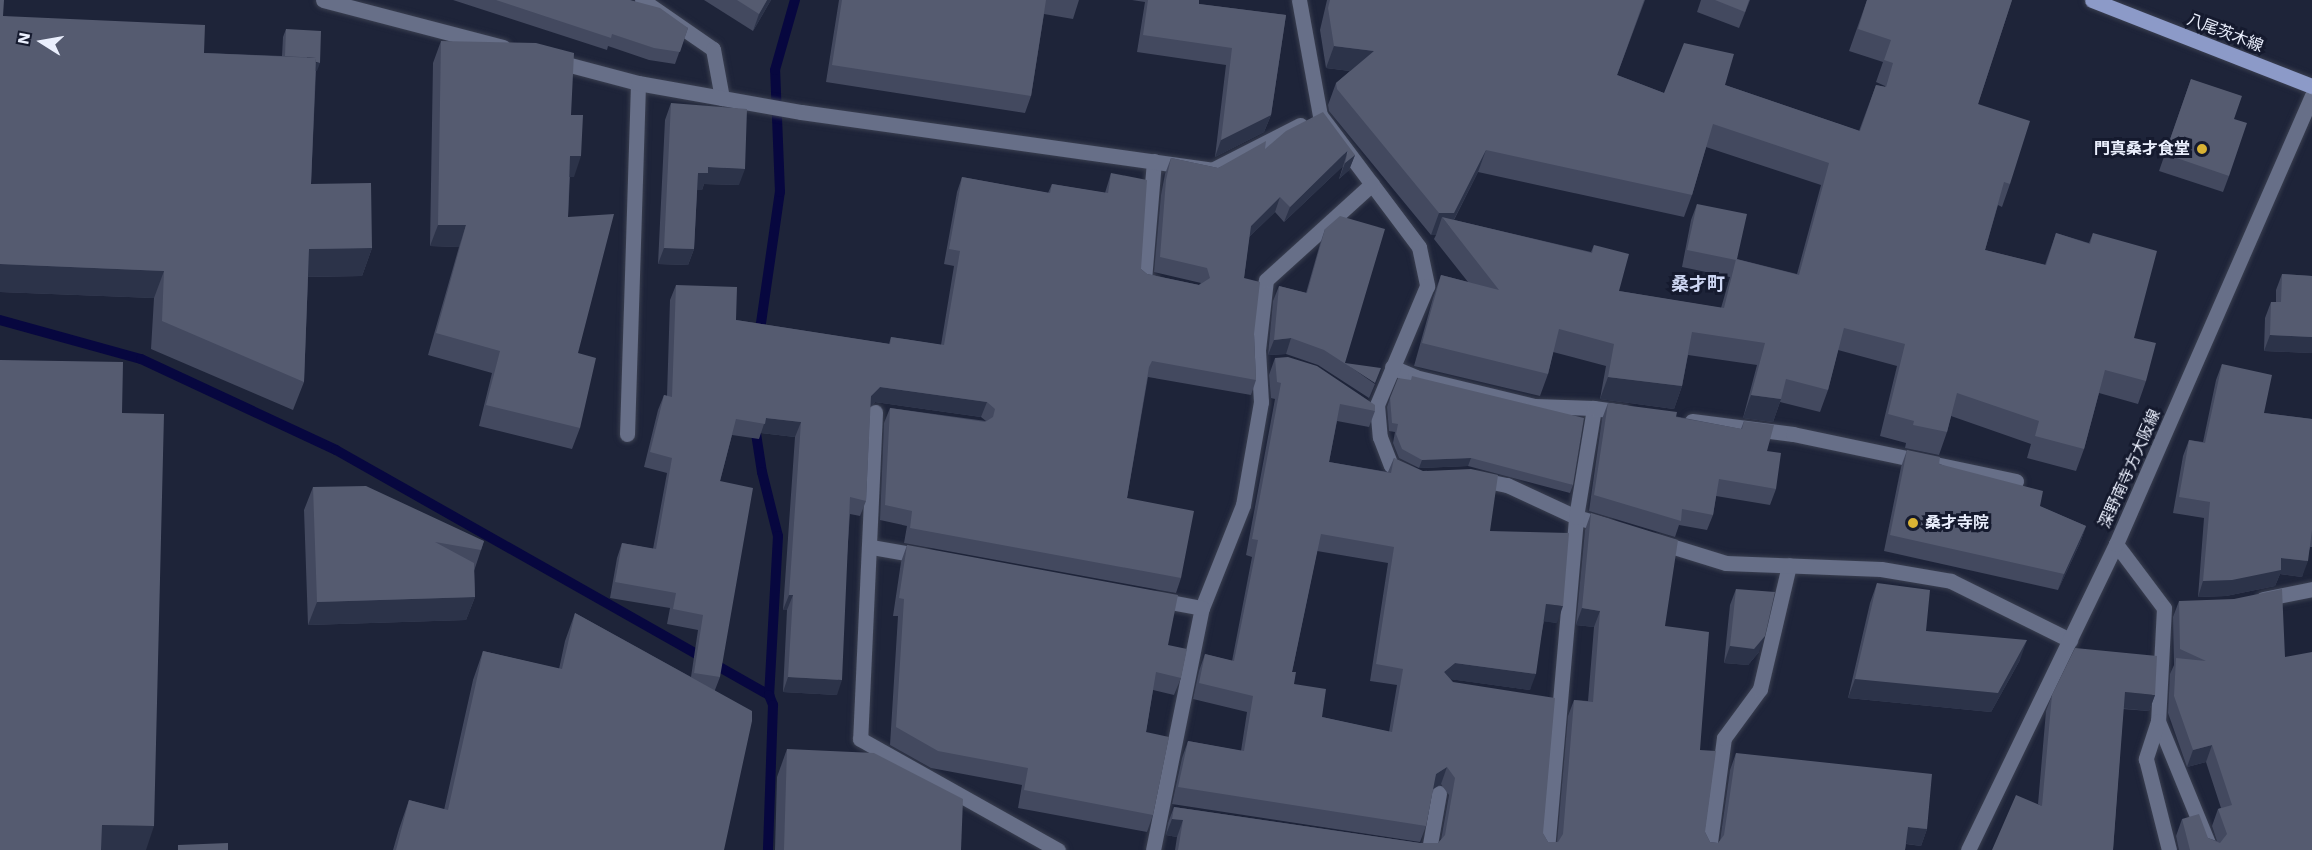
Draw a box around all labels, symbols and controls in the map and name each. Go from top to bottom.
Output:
street label: 八尾茨木線 [2184,10,2266,56]
north arrow [12,12,72,72]
text: N [13,31,34,46]
place label: 門真桑才食堂 [2094,139,2190,159]
marker: 門真桑才食堂 [2195,142,2209,156]
district label: 桑才町 [1671,273,1725,295]
street label: 深野南寺方大阪線 [2095,407,2165,531]
place label: 桑才寺院 [1925,513,1989,533]
marker: 桑才寺院 [1906,516,1920,530]

